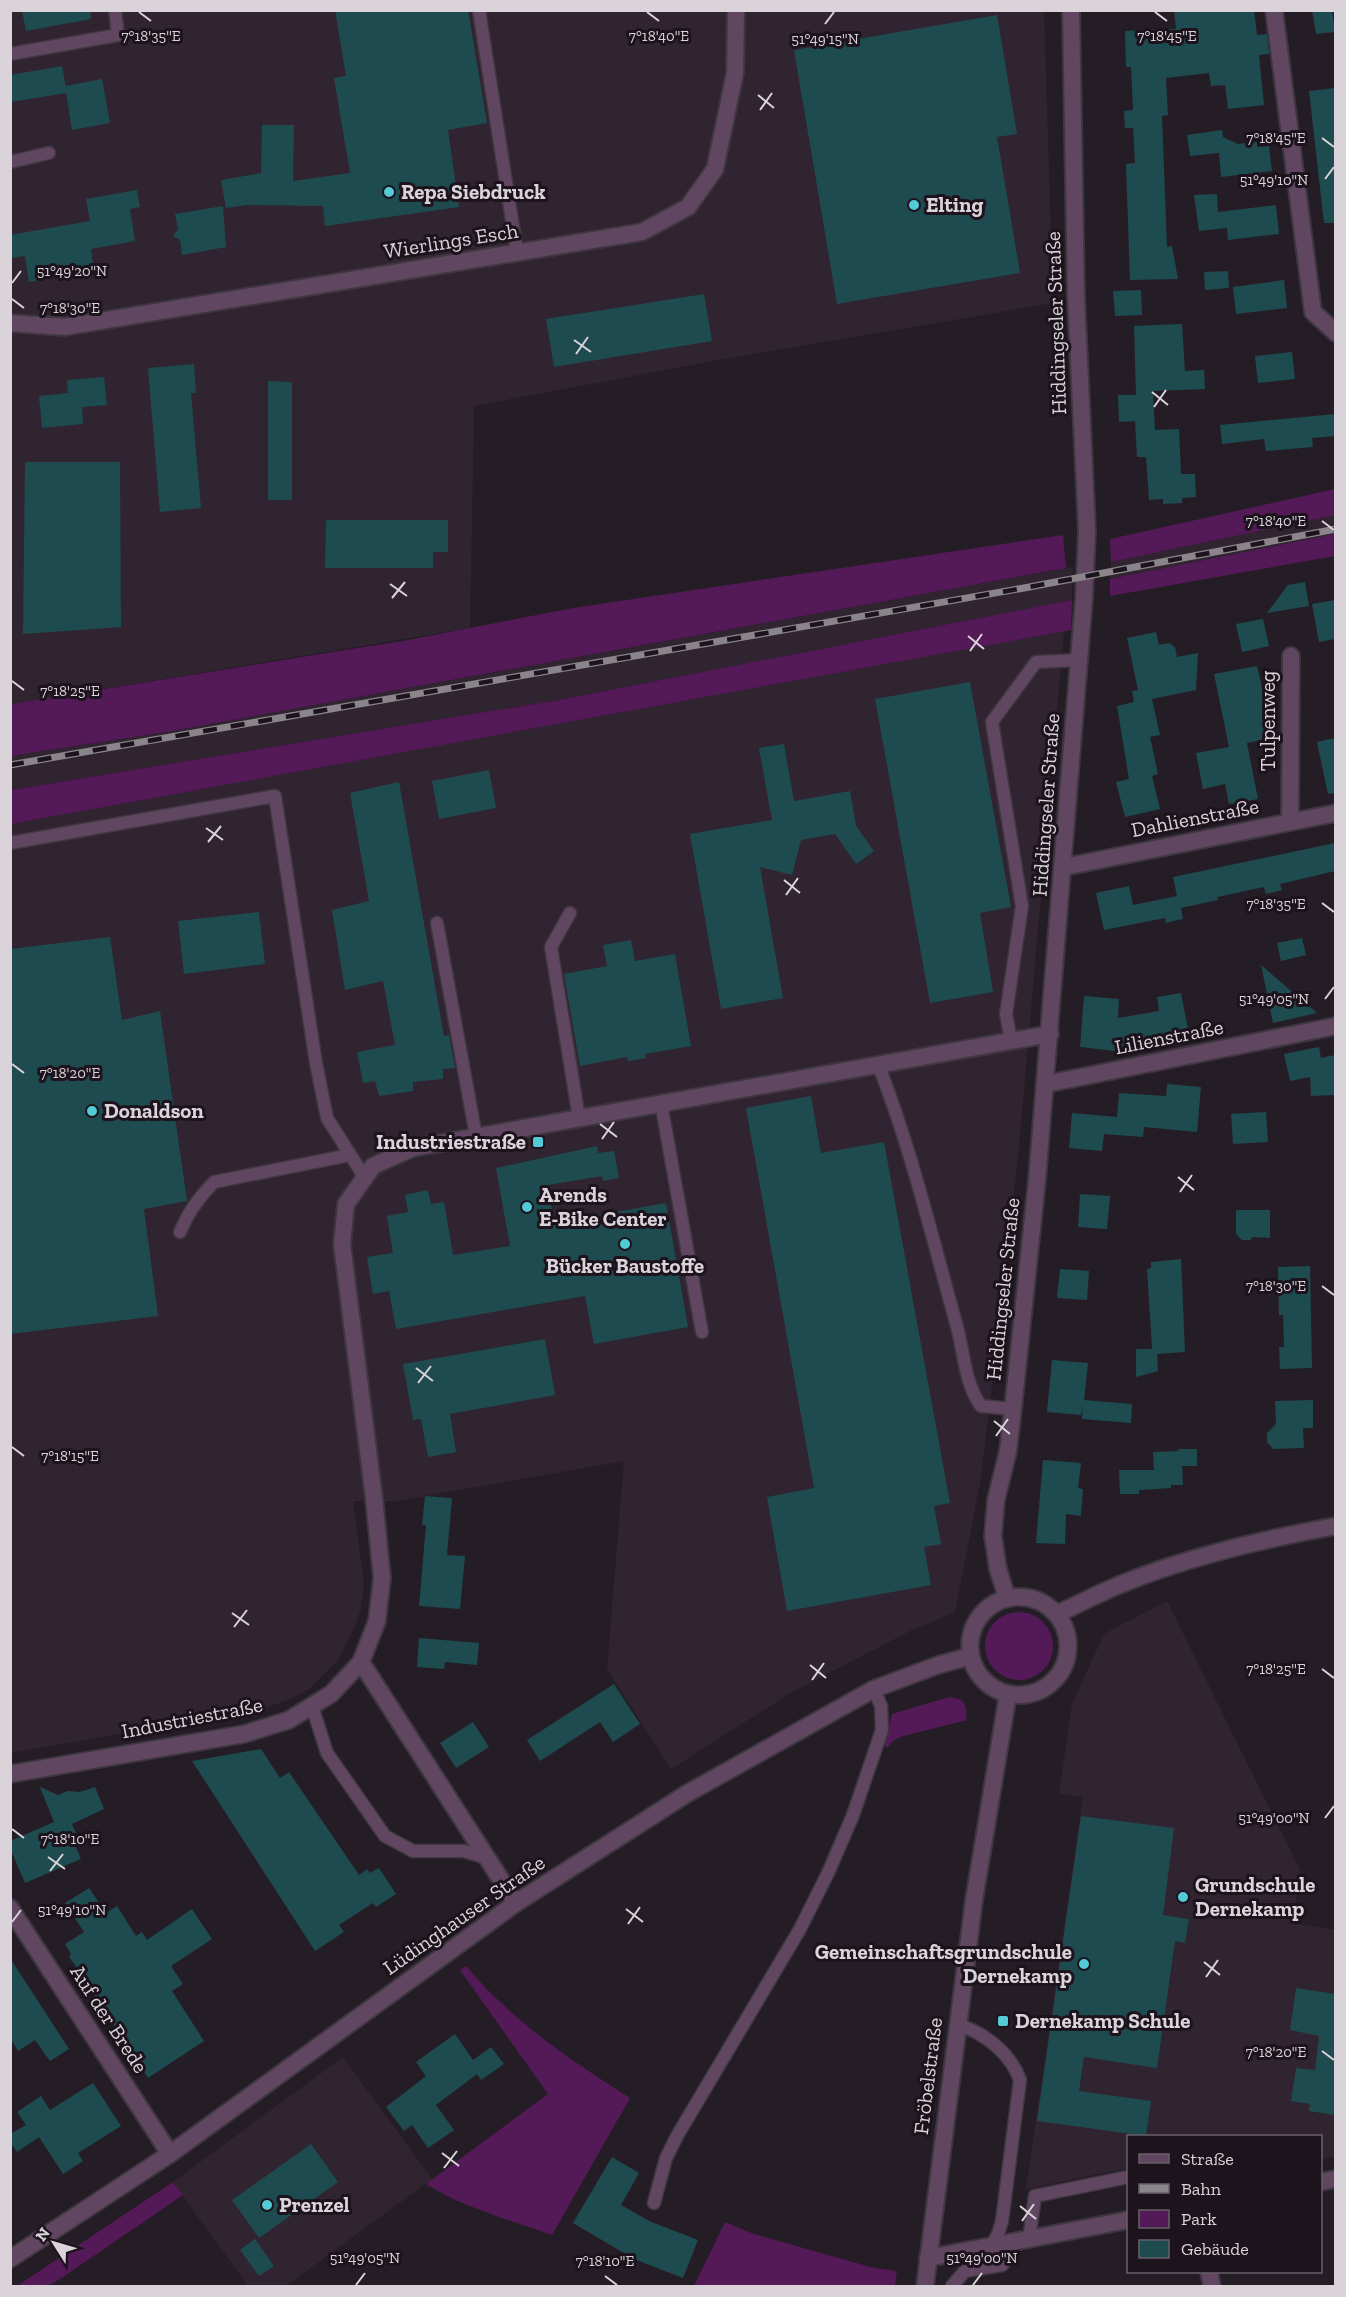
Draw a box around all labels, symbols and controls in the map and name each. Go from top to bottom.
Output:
text: 7°18'35"E [121,27,181,45]
text: 7°18'40"E [629,27,689,45]
text: 7°18'45"E [1137,27,1197,45]
text: 51°49'15"N [791,30,859,48]
text: 7°18'45"E [1246,129,1306,147]
text: 51°49'10"N [1240,171,1308,189]
place label: Repa Siebdruck [401,179,546,204]
marker: Repa Siebdruck [382,185,396,199]
place label: Elting [926,192,984,217]
marker: Elting [907,198,921,212]
street label: Wierlings Esch [382,218,520,263]
street label: Hiddingseler Straße [1040,231,1071,415]
text: 51°49'20"N [37,262,107,280]
text: 7°18'30"E [40,299,100,317]
text: 7°18'40"E [1246,512,1306,530]
street label: Tulpenweg [1255,670,1280,771]
text: 7°18'25"E [40,682,100,700]
street label: Hiddingseler Straße [1027,712,1064,897]
street label: Dahlienstraße [1129,793,1261,842]
text: 7°18'35"E [1246,895,1306,913]
text: 51°49'05"N [1239,990,1309,1008]
street label: Lilienstraße [1112,1014,1226,1059]
text: 7°18'20"E [40,1064,100,1082]
place label: Donaldson [104,1098,204,1123]
marker: Donaldson [85,1104,99,1118]
place label: Industriestraße [376,1129,526,1154]
marker: Industriestraße [531,1135,545,1149]
place label: Arends E-Bike Center [539,1182,667,1231]
street label: Hiddingseler Straße [980,1196,1025,1382]
marker: Arends E-Bike Center [520,1200,534,1214]
marker: Bücker Baustoffe [618,1237,632,1251]
place label: Bücker Baustoffe [546,1253,704,1278]
text: 7°18'30"E [1246,1277,1306,1295]
text: 7°18'15"E [41,1447,99,1465]
text: 7°18'25"E [1246,1660,1306,1678]
street label: Industriestraße [119,1692,265,1743]
text: 51°49'00"N [1238,1809,1310,1827]
text: 7°18'10"E [41,1830,99,1848]
street label: Lüdinghauser Straße [378,1849,549,1980]
place label: Grundschule Dernekamp [1195,1872,1315,1921]
marker: Grundschule Dernekamp [1176,1890,1190,1904]
text: 51°49'10"N [38,1901,106,1919]
place label: Gemeinschaftsgrundschule Dernekamp [815,1939,1072,1988]
marker: Gemeinschaftsgrundschule Dernekamp [1077,1957,1091,1971]
street label: Auf der Brede [65,1960,154,2078]
place label: Dernekamp Schule [1015,2008,1190,2033]
marker: Dernekamp Schule [996,2014,1010,2028]
street label: Fröbelstraße [908,2016,947,2136]
text: 7°18'20"E [1246,2043,1306,2061]
legend [1127,2135,1322,2273]
text: Straße [1181,2148,1234,2170]
text: Bahn [1181,2178,1222,2200]
place label: Prenzel [279,2192,350,2217]
marker: Prenzel [260,2198,274,2212]
text: Park [1181,2208,1217,2230]
north arrow [24,2213,84,2273]
text: N [31,2224,54,2245]
text: Gebäude [1181,2238,1249,2260]
text: 51°49'05"N [330,2249,400,2267]
text: 51°49'00"N [946,2249,1018,2267]
text: 7°18'10"E [576,2252,634,2270]

